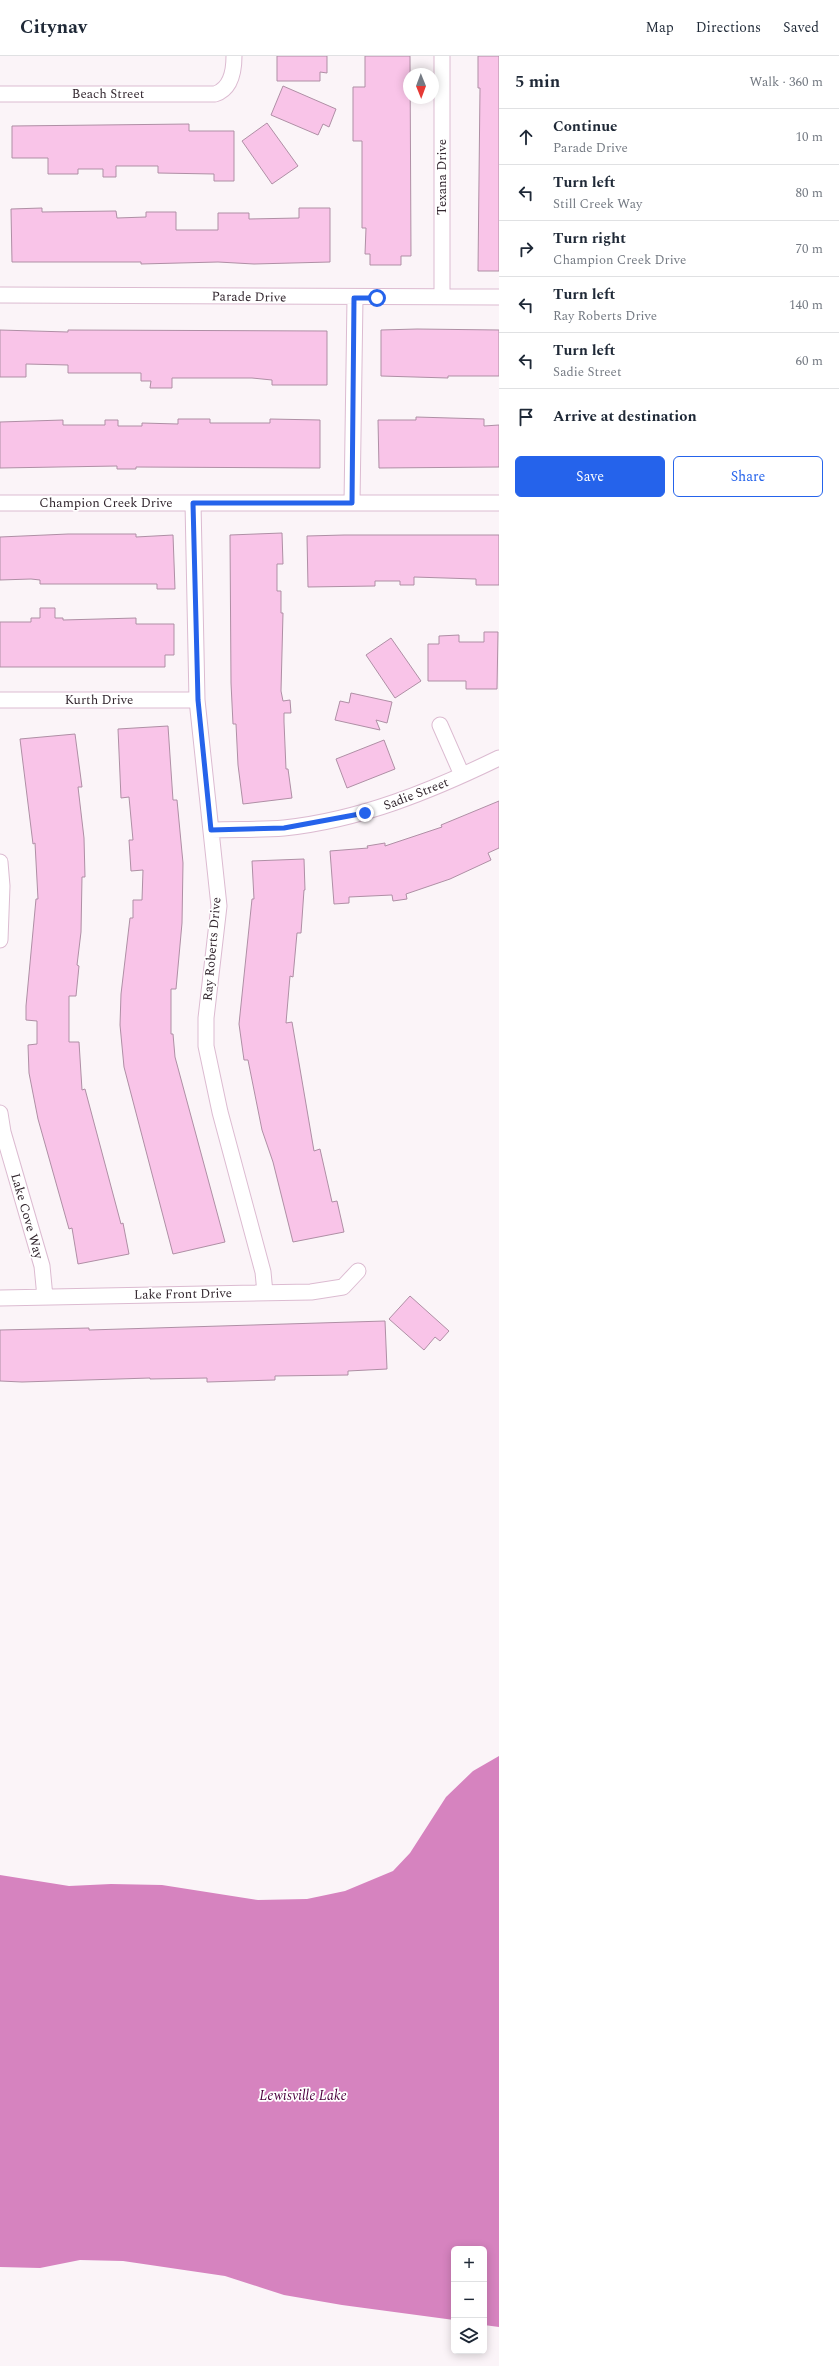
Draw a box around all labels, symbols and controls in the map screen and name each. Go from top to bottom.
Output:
text: Citynav [20,13,87,42]
text: Map [646,17,674,38]
text: Directions [696,17,761,38]
text: Saved [783,17,819,38]
north arrow [403,68,439,104]
text: 5 min [515,69,560,95]
text: Walk · 360 m [749,72,823,92]
street label: Beach Street [72,84,145,104]
text: Continue [553,115,618,138]
icon: ahead [515,126,537,148]
text: 10 m [796,127,823,147]
text: Parade Drive [553,138,628,158]
street label: Texana Drive [432,139,452,215]
text: Turn left [553,171,615,194]
icon: left [515,182,537,204]
text: 80 m [796,183,823,203]
text: Still Creek Way [553,194,642,214]
text: Turn right [553,227,626,250]
icon: right [515,238,537,260]
text: 70 m [796,239,823,259]
text: Champion Creek Drive [553,250,686,270]
text: Turn left [553,283,615,306]
street label: Parade Drive [211,286,287,308]
route start [368,289,386,307]
icon: left [515,294,537,316]
text: 140 m [789,295,823,315]
text: Ray Roberts Drive [553,306,657,326]
text: Turn left [553,339,615,362]
icon: left [515,350,537,372]
text: 60 m [796,351,823,371]
text: Sadie Street [553,362,622,382]
text: Arrive at destination [553,405,697,428]
icon: arrive [515,406,537,428]
button: Save [515,456,665,497]
button: Share [673,456,823,497]
street label: Champion Creek Drive [39,493,173,513]
street label: Kurth Drive [65,690,133,710]
street label: Sadie Street [380,772,452,816]
route end [356,804,374,822]
street label: Ray Roberts Drive [197,896,227,1002]
street label: Lake Cove Way [5,1171,49,1262]
street label: Lake Front Drive [134,1283,232,1305]
water label: Lewisville Lake [259,2085,347,2106]
map controls [451,2246,487,2354]
button: + [451,2246,487,2282]
button: − [451,2282,487,2318]
button: layers [451,2318,487,2354]

